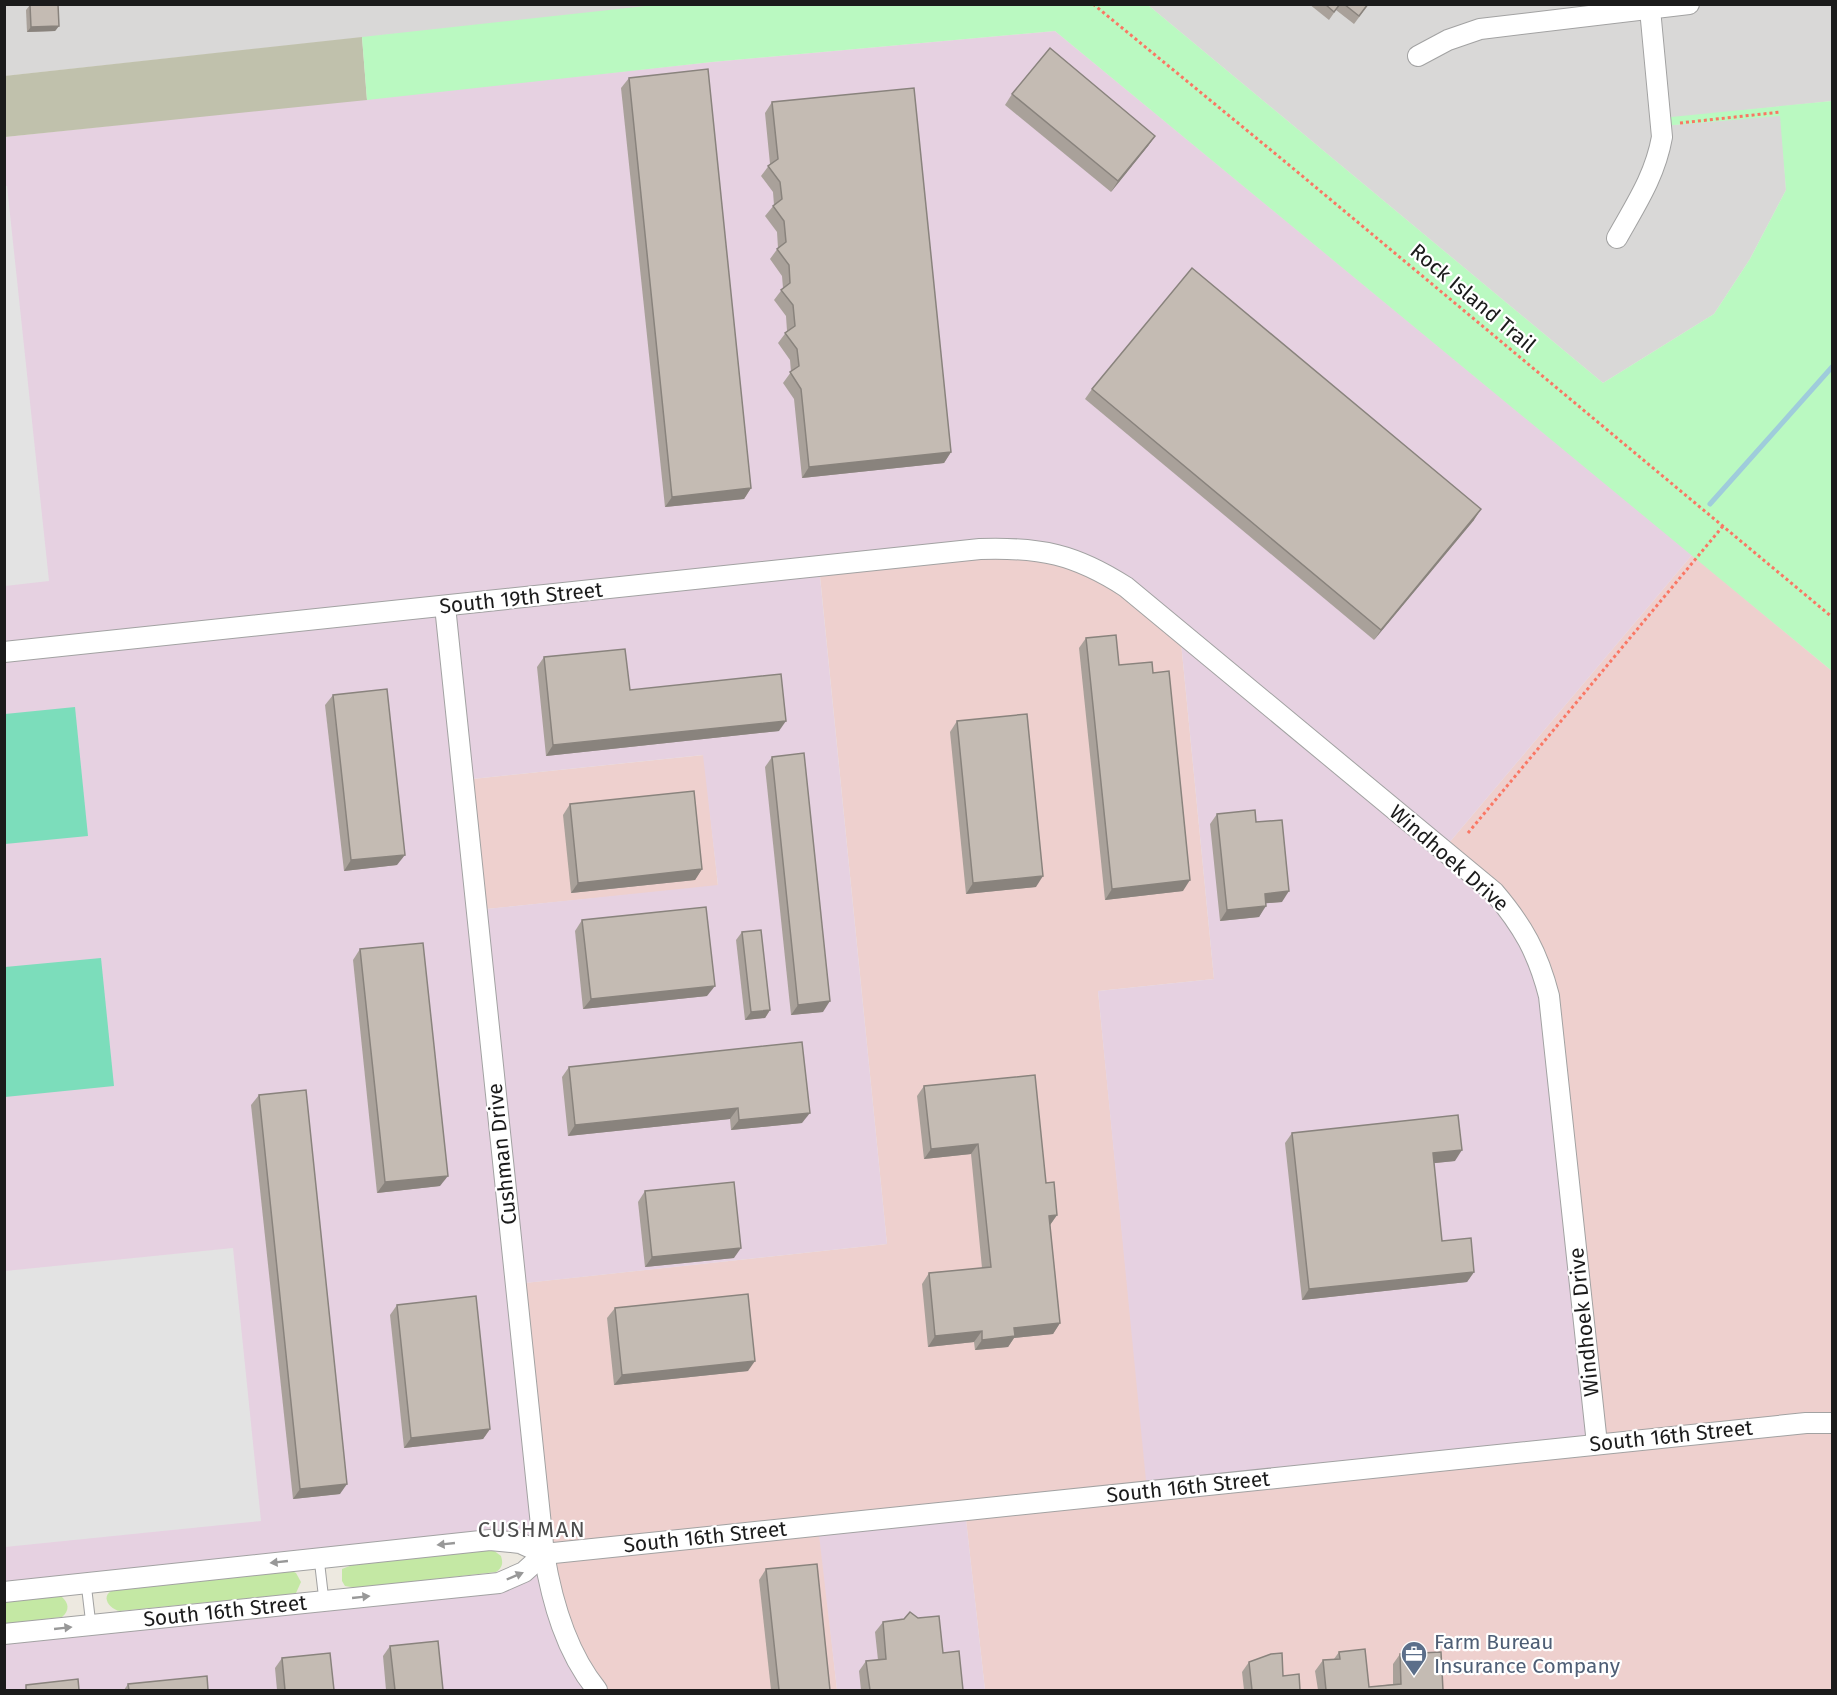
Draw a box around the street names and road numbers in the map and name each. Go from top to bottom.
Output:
street label: Rock Island Trail [1405,238,1541,358]
street label: South 19th Street [438,576,604,619]
street label: Windhoek Drive [1384,799,1514,917]
street label: Cushman Drive [482,1082,522,1226]
street label: Windhoek Drive [1563,1246,1605,1398]
street label: South 16th Street [1588,1414,1754,1458]
street label: South 16th Street [1105,1465,1271,1509]
street label: South 16th Street [622,1515,788,1559]
street label: South 16th Street [142,1589,308,1633]

